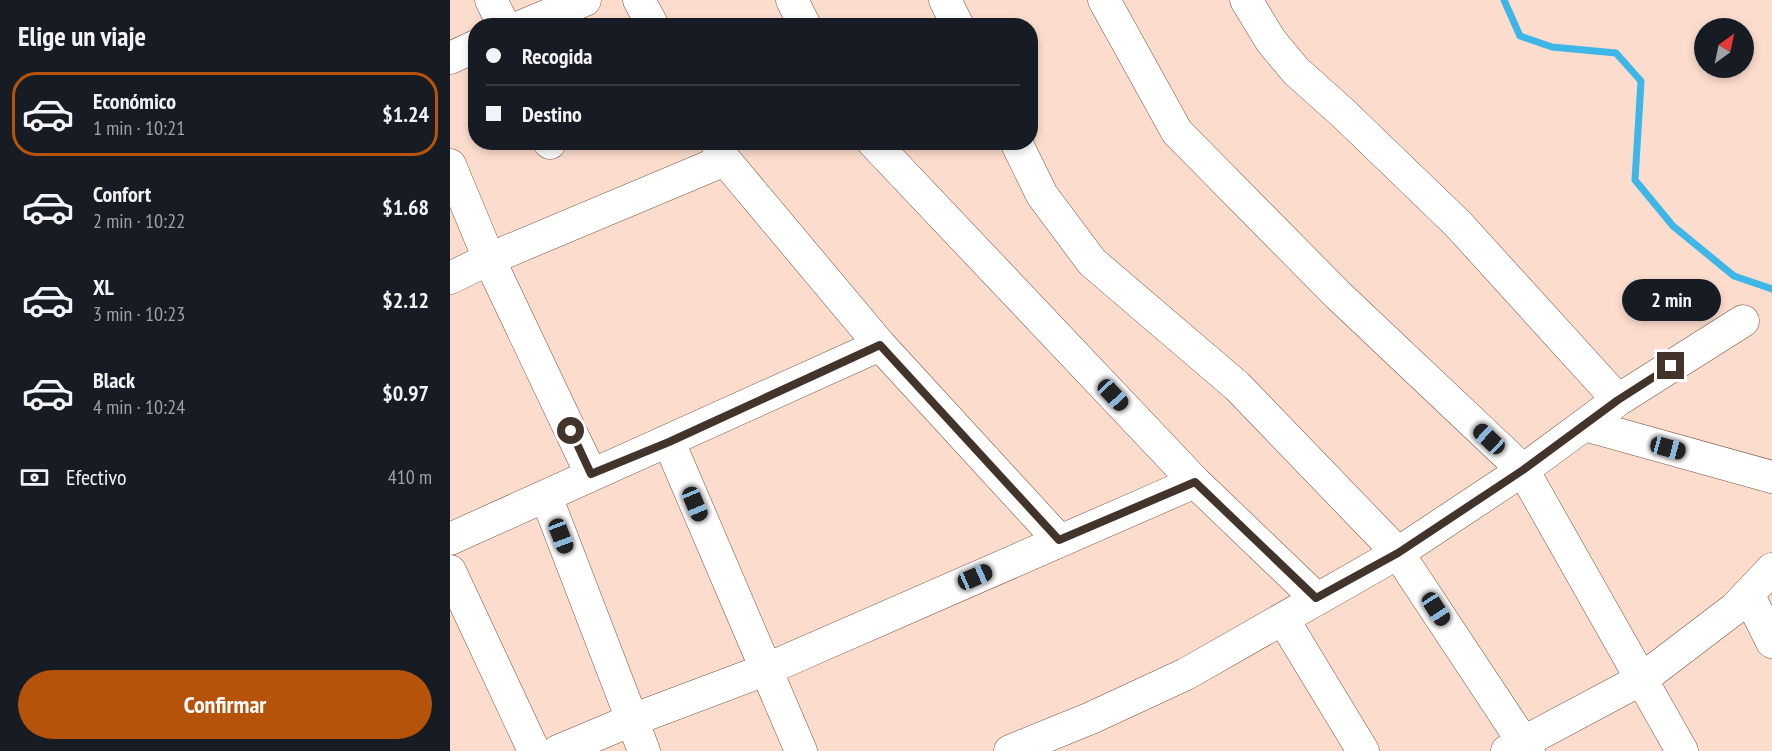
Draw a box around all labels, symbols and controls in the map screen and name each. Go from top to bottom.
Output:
north arrow [1694,18,1754,78]
map controls [1694,18,1754,78]
text: Elige un viaje [18,19,146,53]
text: Recogida [522,42,592,70]
icon: car [21,87,75,141]
text: Económico [93,87,176,115]
text: $1.24 [382,100,429,128]
text: Destino [522,100,582,128]
text: 1 min · 10:21 [93,115,185,141]
icon: car [21,180,75,234]
text: Confort [93,180,151,208]
text: $1.68 [382,193,429,221]
text: 2 min · 10:22 [93,208,185,234]
icon: car [21,273,75,327]
text: XL [93,273,114,301]
callout: 2 min [1622,279,1720,321]
text: $2.12 [382,286,429,314]
text: 2 min [1651,287,1692,313]
text: 3 min · 10:23 [93,301,185,327]
route end [1657,352,1684,379]
icon: car [21,366,75,420]
text: Black [93,366,135,394]
car [1094,376,1132,414]
text: $0.97 [382,379,429,407]
text: 4 min · 10:24 [93,394,185,420]
route start [557,417,584,444]
car [1470,420,1508,458]
car [1648,435,1688,461]
icon: cash [18,461,51,494]
text: Efectivo [66,463,127,491]
text: 410 m [388,464,432,490]
car [680,484,710,524]
car [546,516,576,556]
car [955,561,995,593]
car [1419,589,1453,629]
button: Confirmar [18,670,432,739]

